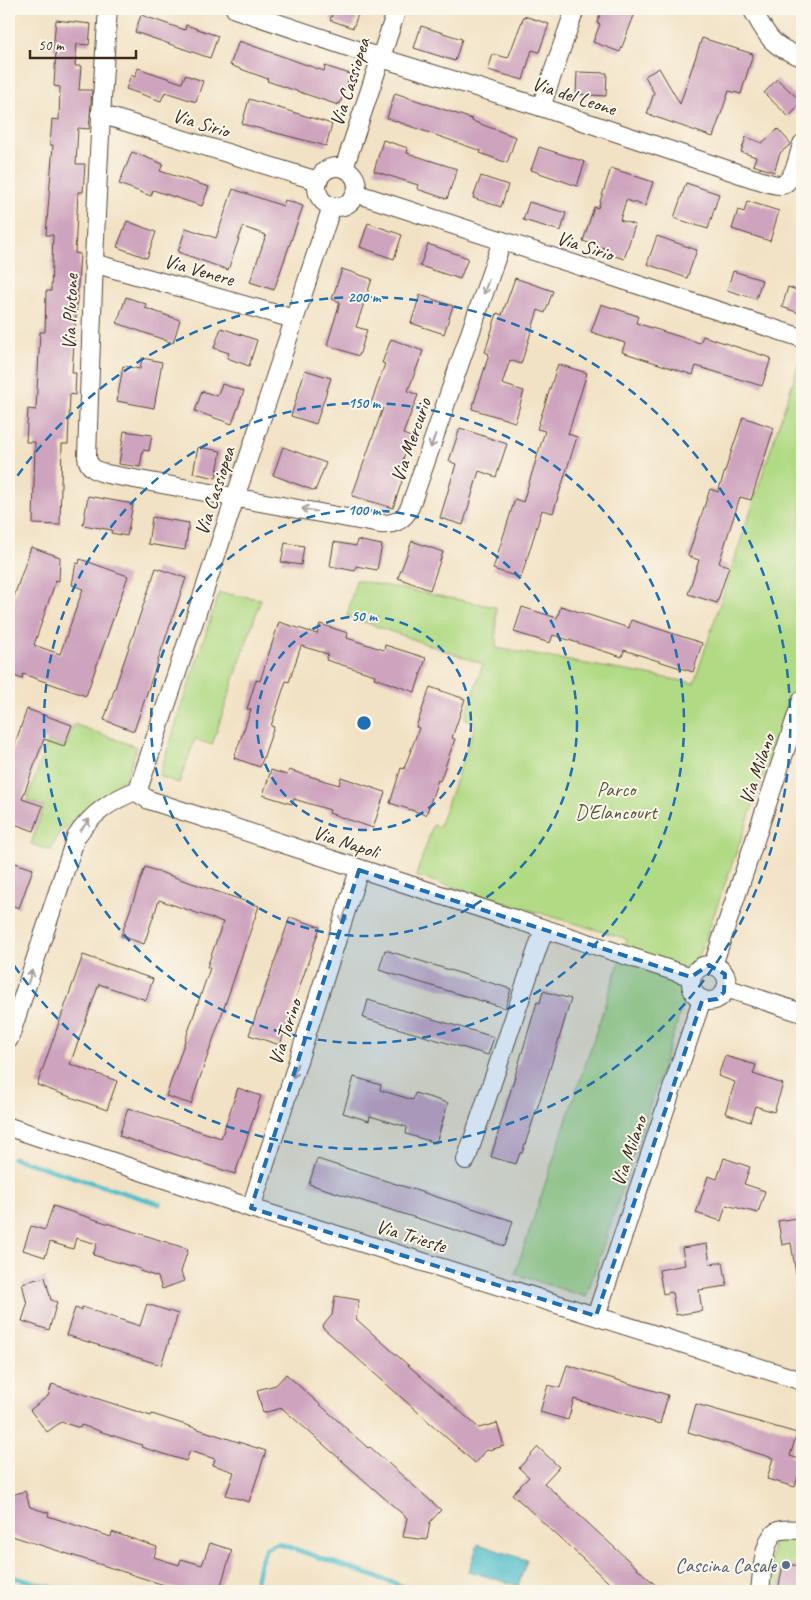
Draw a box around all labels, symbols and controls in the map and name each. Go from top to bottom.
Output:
scale bar [30,28,136,60]
street label: Via Cassiopea [324,33,376,129]
text: 50 m [38,36,65,55]
street label: Via del Leone [529,71,620,122]
street label: Via Sirio [170,103,234,144]
street label: Via Sirio [554,225,618,267]
street label: Via Venere [161,248,238,292]
street label: Via Plutone [56,272,84,350]
one-way arrow [481,279,490,294]
text: 200 m [348,288,382,307]
text: 150 m [348,394,382,413]
street label: Via Mercurio [385,394,437,485]
one-way arrow [428,433,437,448]
street label: Via Cassiopea [189,442,241,538]
text: 100 m [348,501,382,520]
one-way arrow [301,505,317,515]
text: 50 m [351,607,378,626]
centre of rings [355,714,373,732]
street label: Via Milano [733,729,781,807]
park label: Parco D'Elancourt [575,777,659,825]
one-way arrow [80,819,91,832]
street label: Via Napoli [310,820,384,865]
one-way arrow [339,908,349,924]
one-way arrow [25,969,35,985]
street label: Via Torino [263,994,308,1068]
one-way arrow [289,1063,299,1079]
street label: Via Milano [605,1111,653,1189]
street label: Via Trieste [373,1214,450,1259]
place label: Cascina Casale [675,1553,777,1578]
marker: Cascina Casale [780,1559,792,1571]

